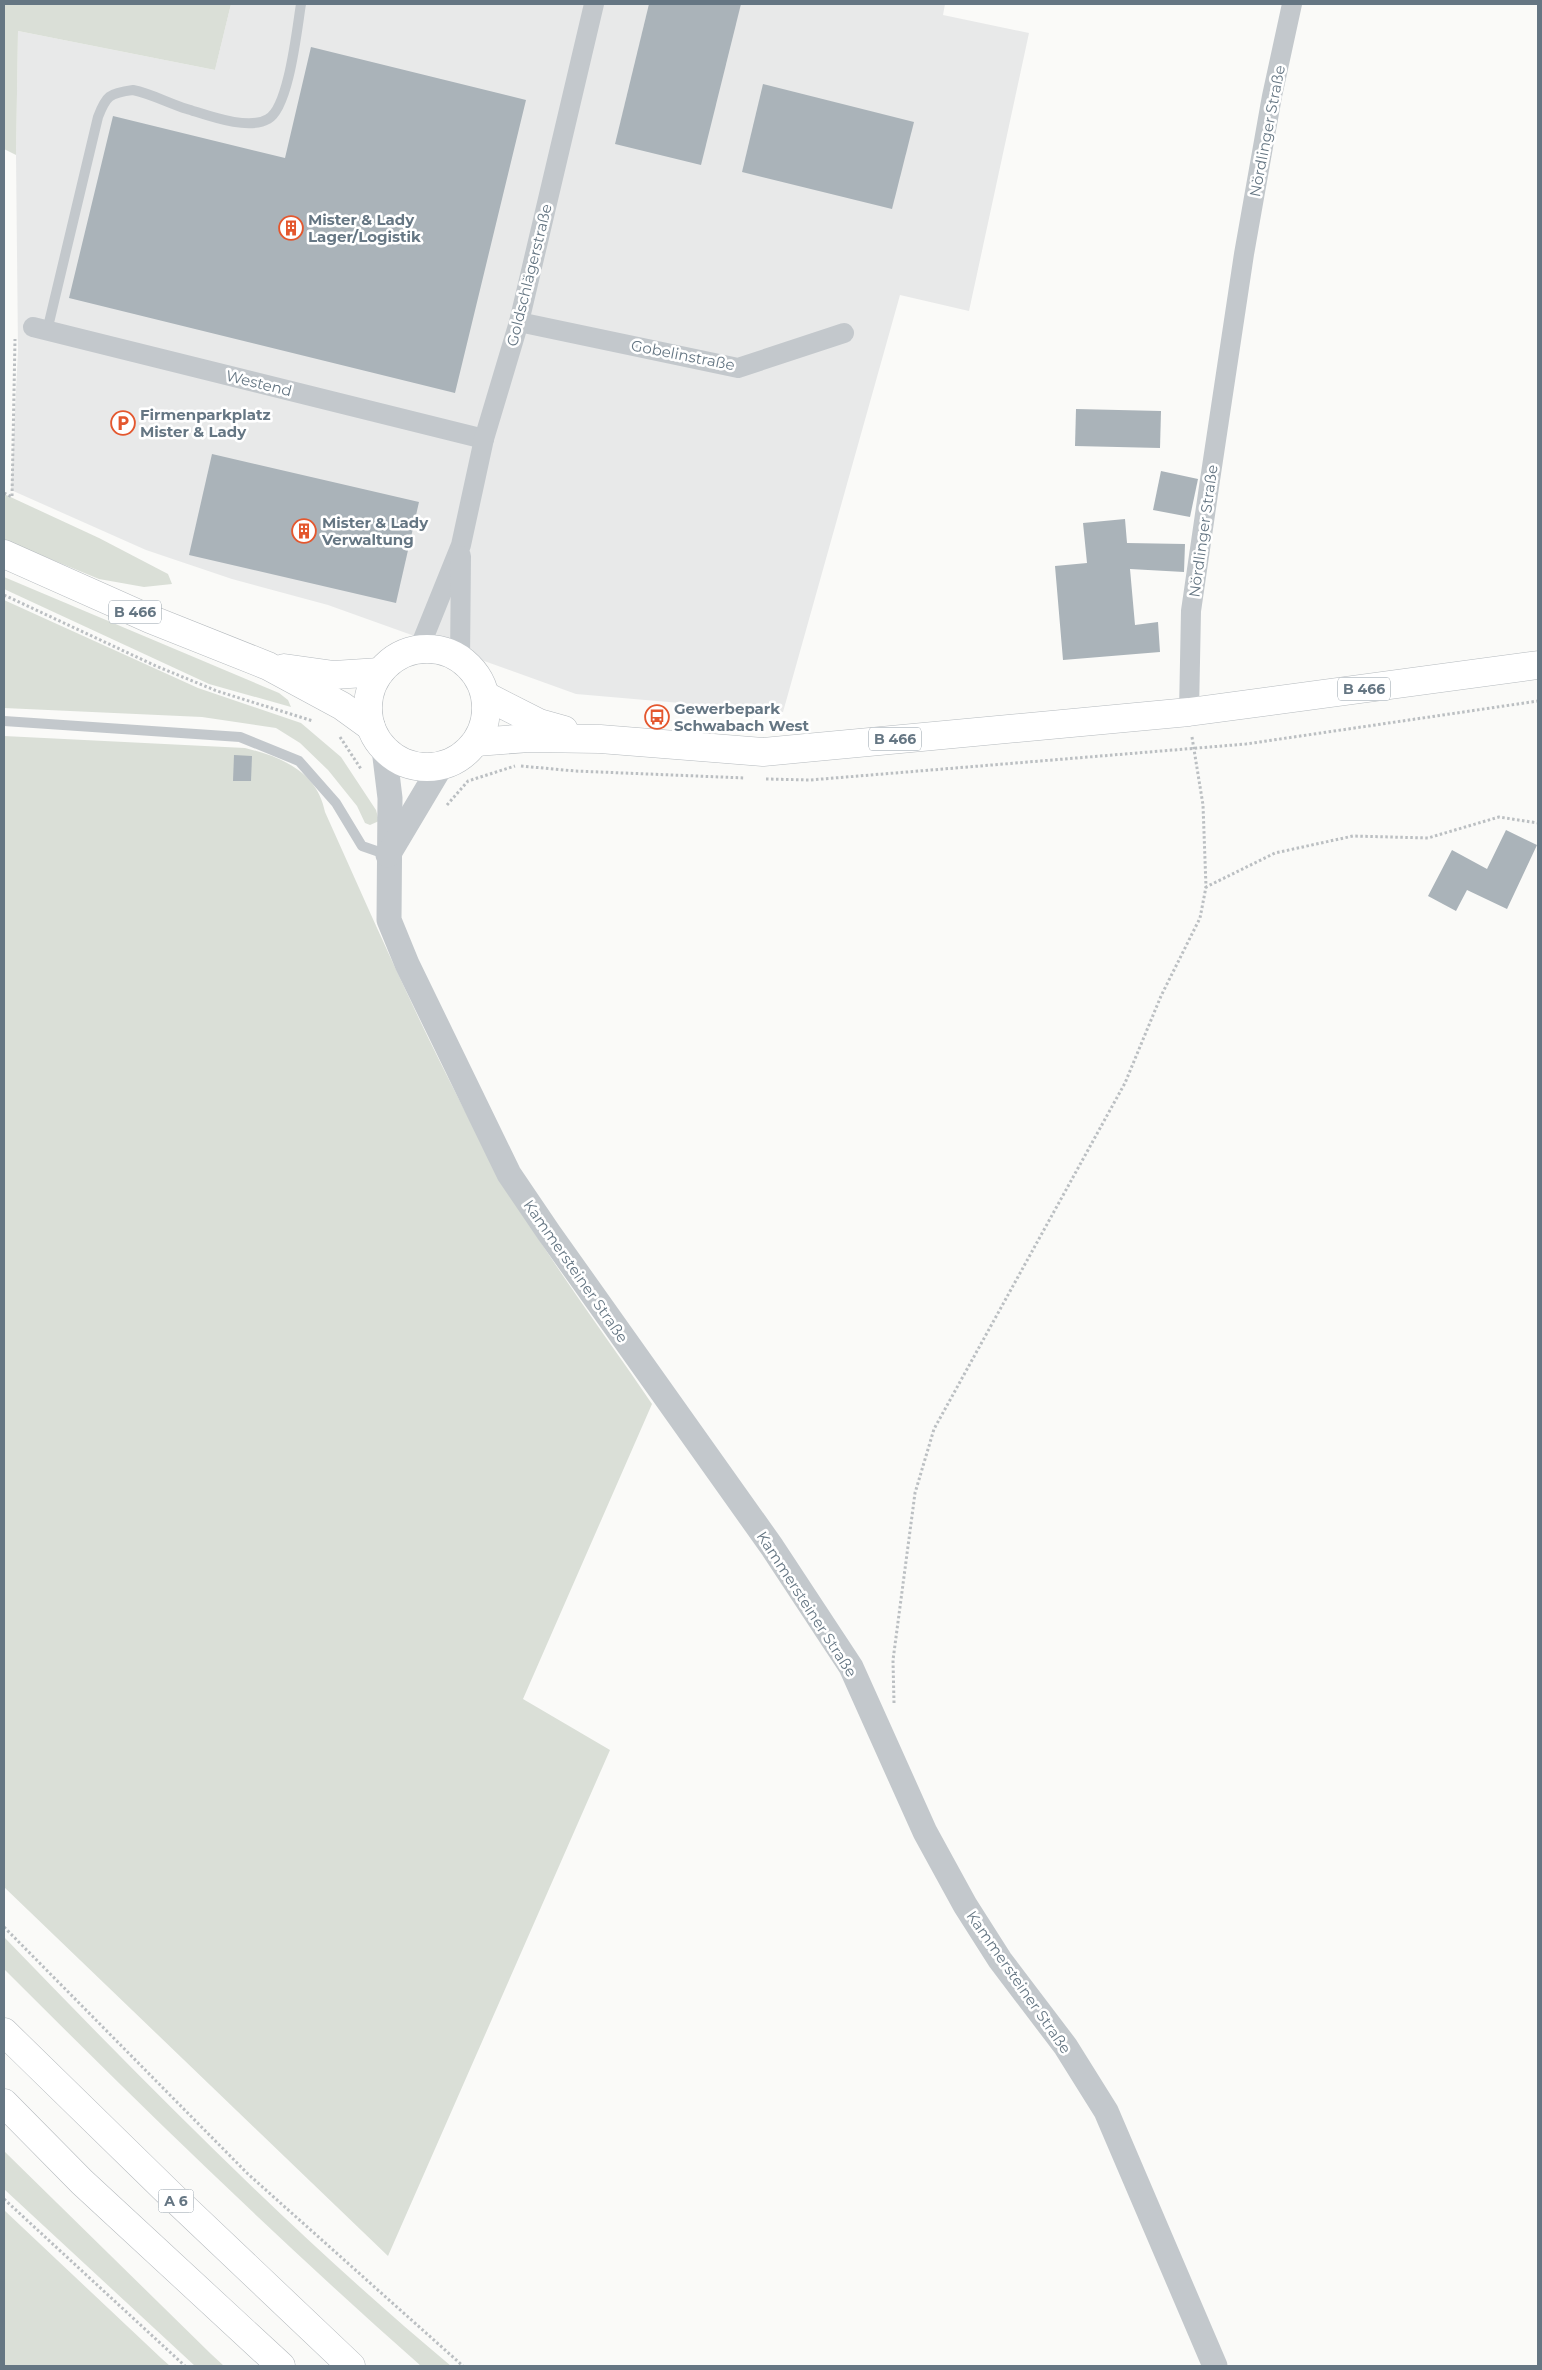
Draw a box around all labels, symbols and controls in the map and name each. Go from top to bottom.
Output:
street label: Nördlinger Straße [1245,64,1289,198]
street label: Goldschlägerstraße [502,202,556,348]
place label: Mister & Lady Lager/Logistik [308,210,421,246]
building icon: Mister & Lady Lager/Logistik [278,215,304,241]
street label: Gobelinstraße [630,336,736,374]
street label: Westend [224,366,294,400]
place label: Firmenparkplatz Mister & Lady [140,405,271,441]
parking icon: Firmenparkplatz Mister & Lady [110,410,136,436]
street label: Nördlinger Straße [1184,463,1222,599]
place label: Mister & Lady Verwaltung [321,513,429,549]
building icon: Mister & Lady Verwaltung [291,518,317,544]
road number: B 466 [109,600,161,624]
road number: B 466 [1338,678,1390,701]
place label: Gewerbepark Schwabach West [674,699,810,735]
bus stop icon: Gewerbepark Schwabach West [644,704,670,730]
road number: B 466 [869,728,921,751]
street label: Kammersteiner Straße [519,1196,633,1346]
street label: Kammersteiner Straße [753,1527,861,1681]
street label: Kammersteiner Straße [962,1907,1076,2057]
road number: A 6 [158,2190,194,2212]

